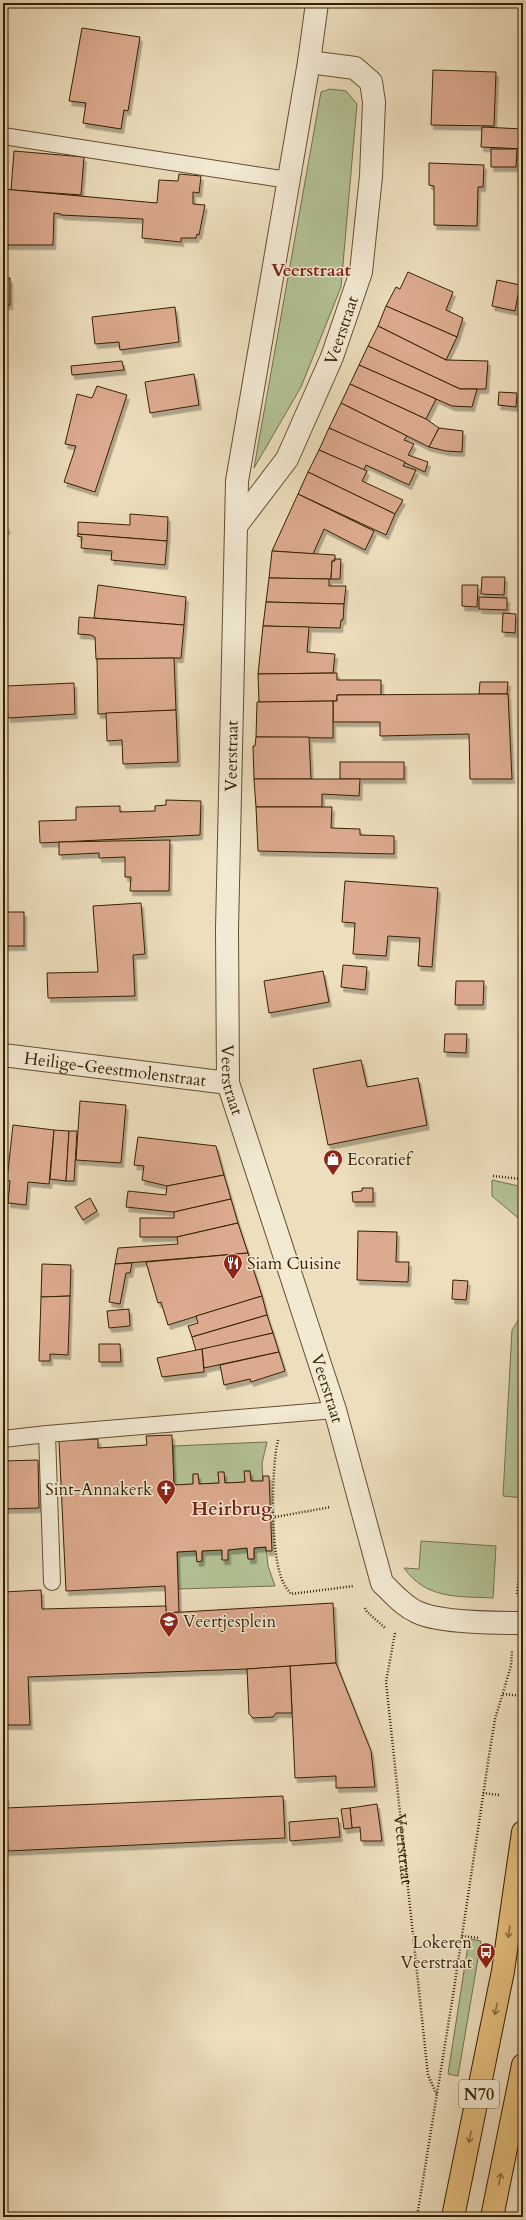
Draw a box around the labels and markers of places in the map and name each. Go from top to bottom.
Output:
shop icon: Ecoratief [322,1148,344,1176]
place label: Ecoratief [347,1148,414,1171]
restaurant icon: Siam Cuisine [222,1252,244,1280]
place label: Siam Cuisine [247,1252,342,1275]
place label: Sint-Annakerk [45,1478,153,1501]
church icon: Sint-Annakerk [155,1478,177,1506]
school or university icon: Veertjesplein [158,1610,180,1638]
place label: Veertjesplein [183,1610,277,1633]
place label: Lokeren Veerstraat [401,1931,473,1974]
bus stop icon: Lokeren Veerstraat [475,1941,497,1969]

